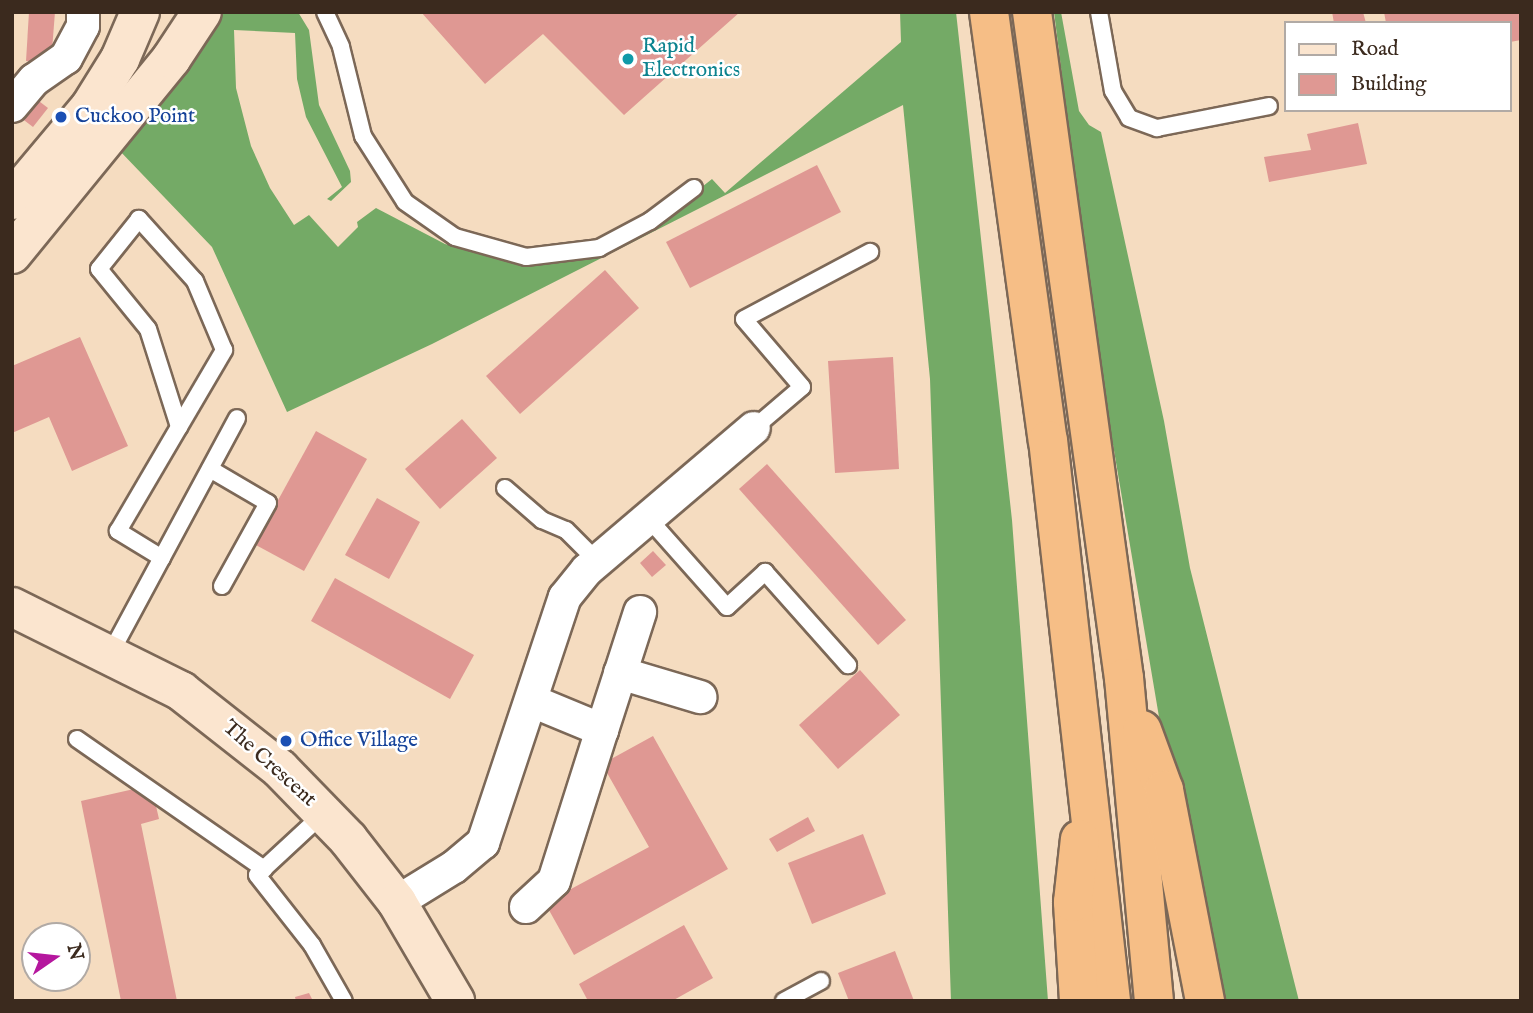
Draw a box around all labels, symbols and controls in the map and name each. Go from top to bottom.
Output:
legend [1284,21,1512,112]
place label: Rapid Electronics [642,34,740,84]
text: Road [1351,36,1398,63]
marker: Rapid Electronics [620,51,636,67]
text: Building [1351,71,1426,98]
place label: Cuckoo Point [75,104,195,130]
marker: Cuckoo Point [53,109,69,125]
street label: The Crescent [217,715,321,813]
place label: Office Village [300,728,418,754]
marker: Office Village [278,733,294,749]
north arrow [21,922,91,992]
text: N [61,942,88,963]

